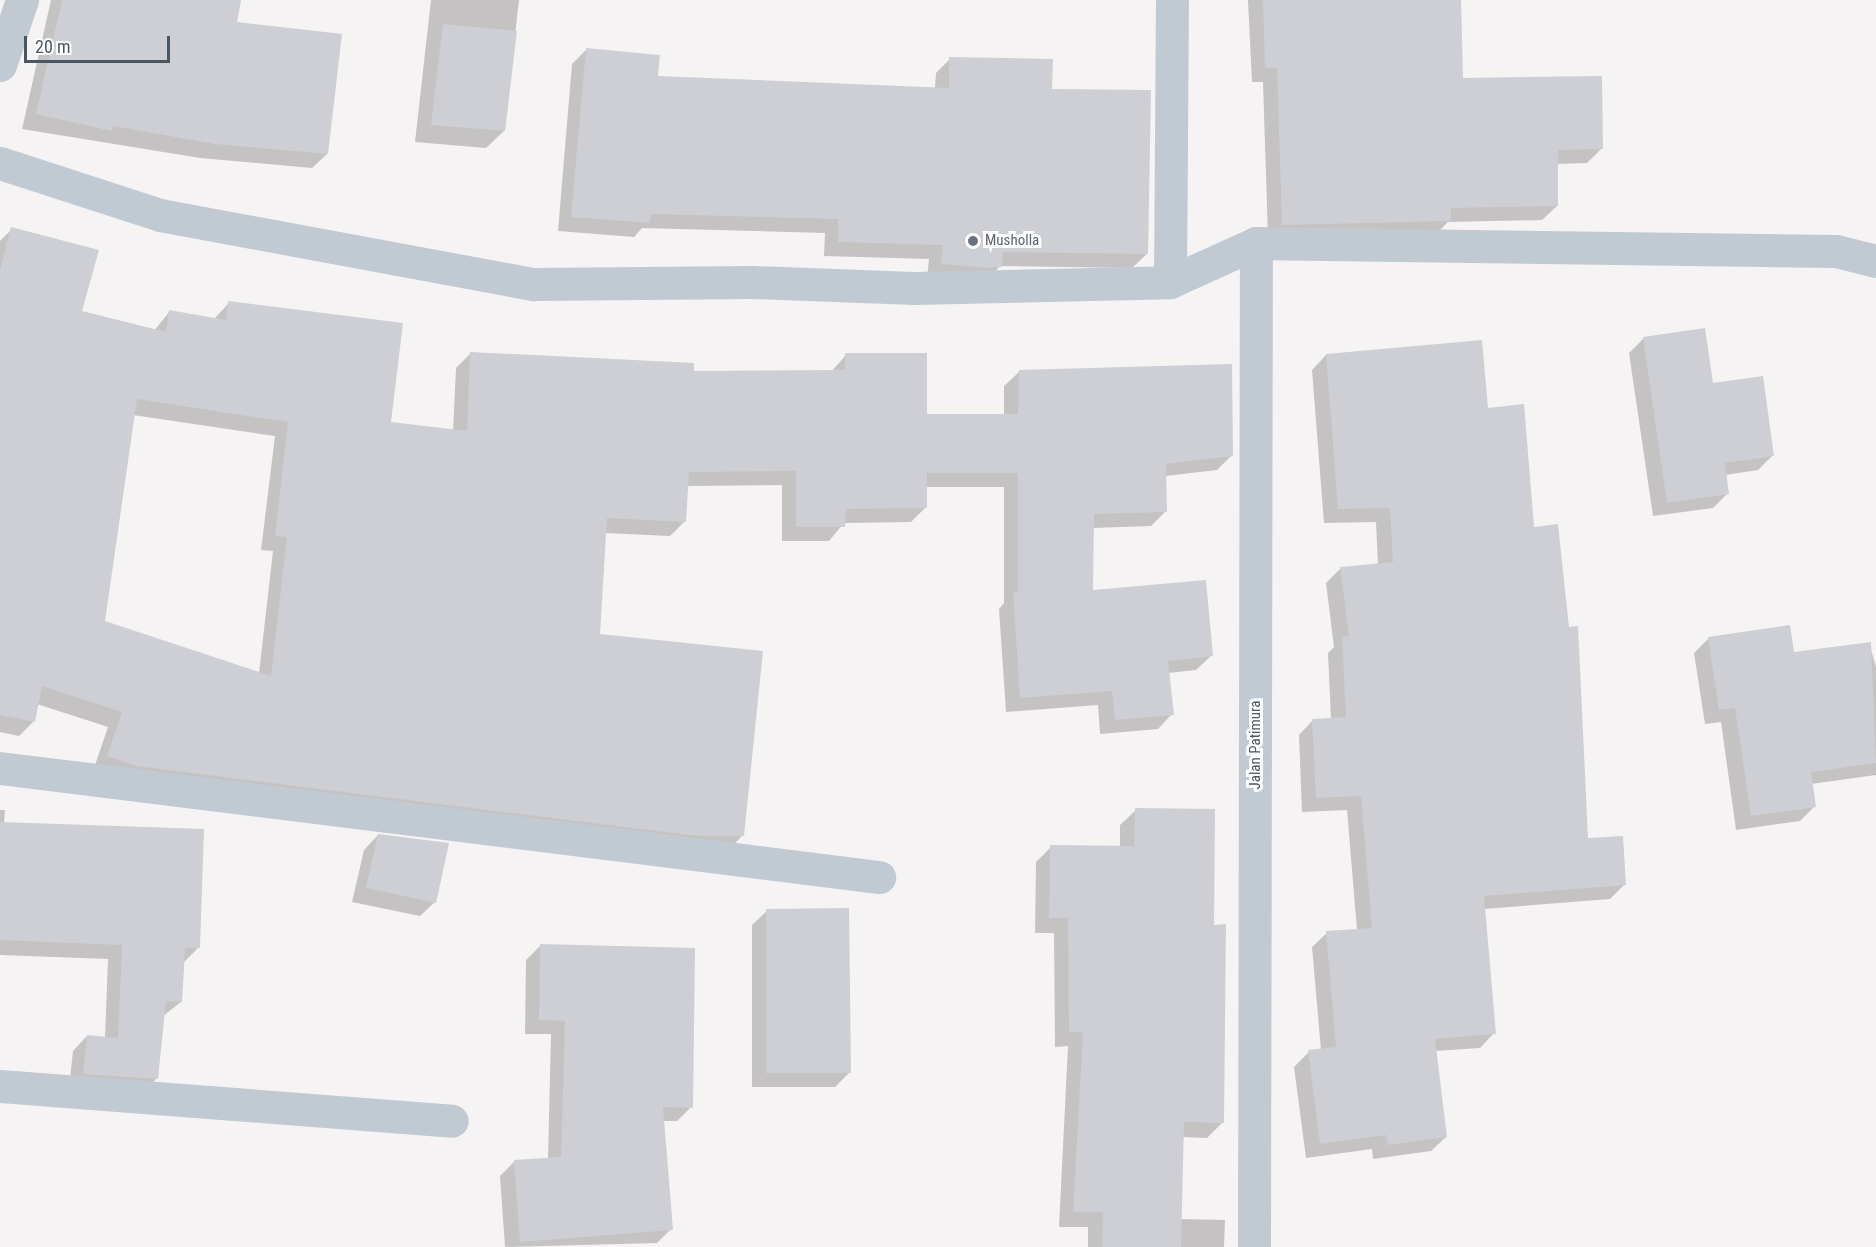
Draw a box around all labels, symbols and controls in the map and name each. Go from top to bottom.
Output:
scale bar [27,24,172,62]
text: 20 m [35,36,70,57]
place label: Musholla [985,232,1039,250]
marker: Musholla [966,234,980,248]
street label: Jalan Patimura [1247,700,1265,790]

